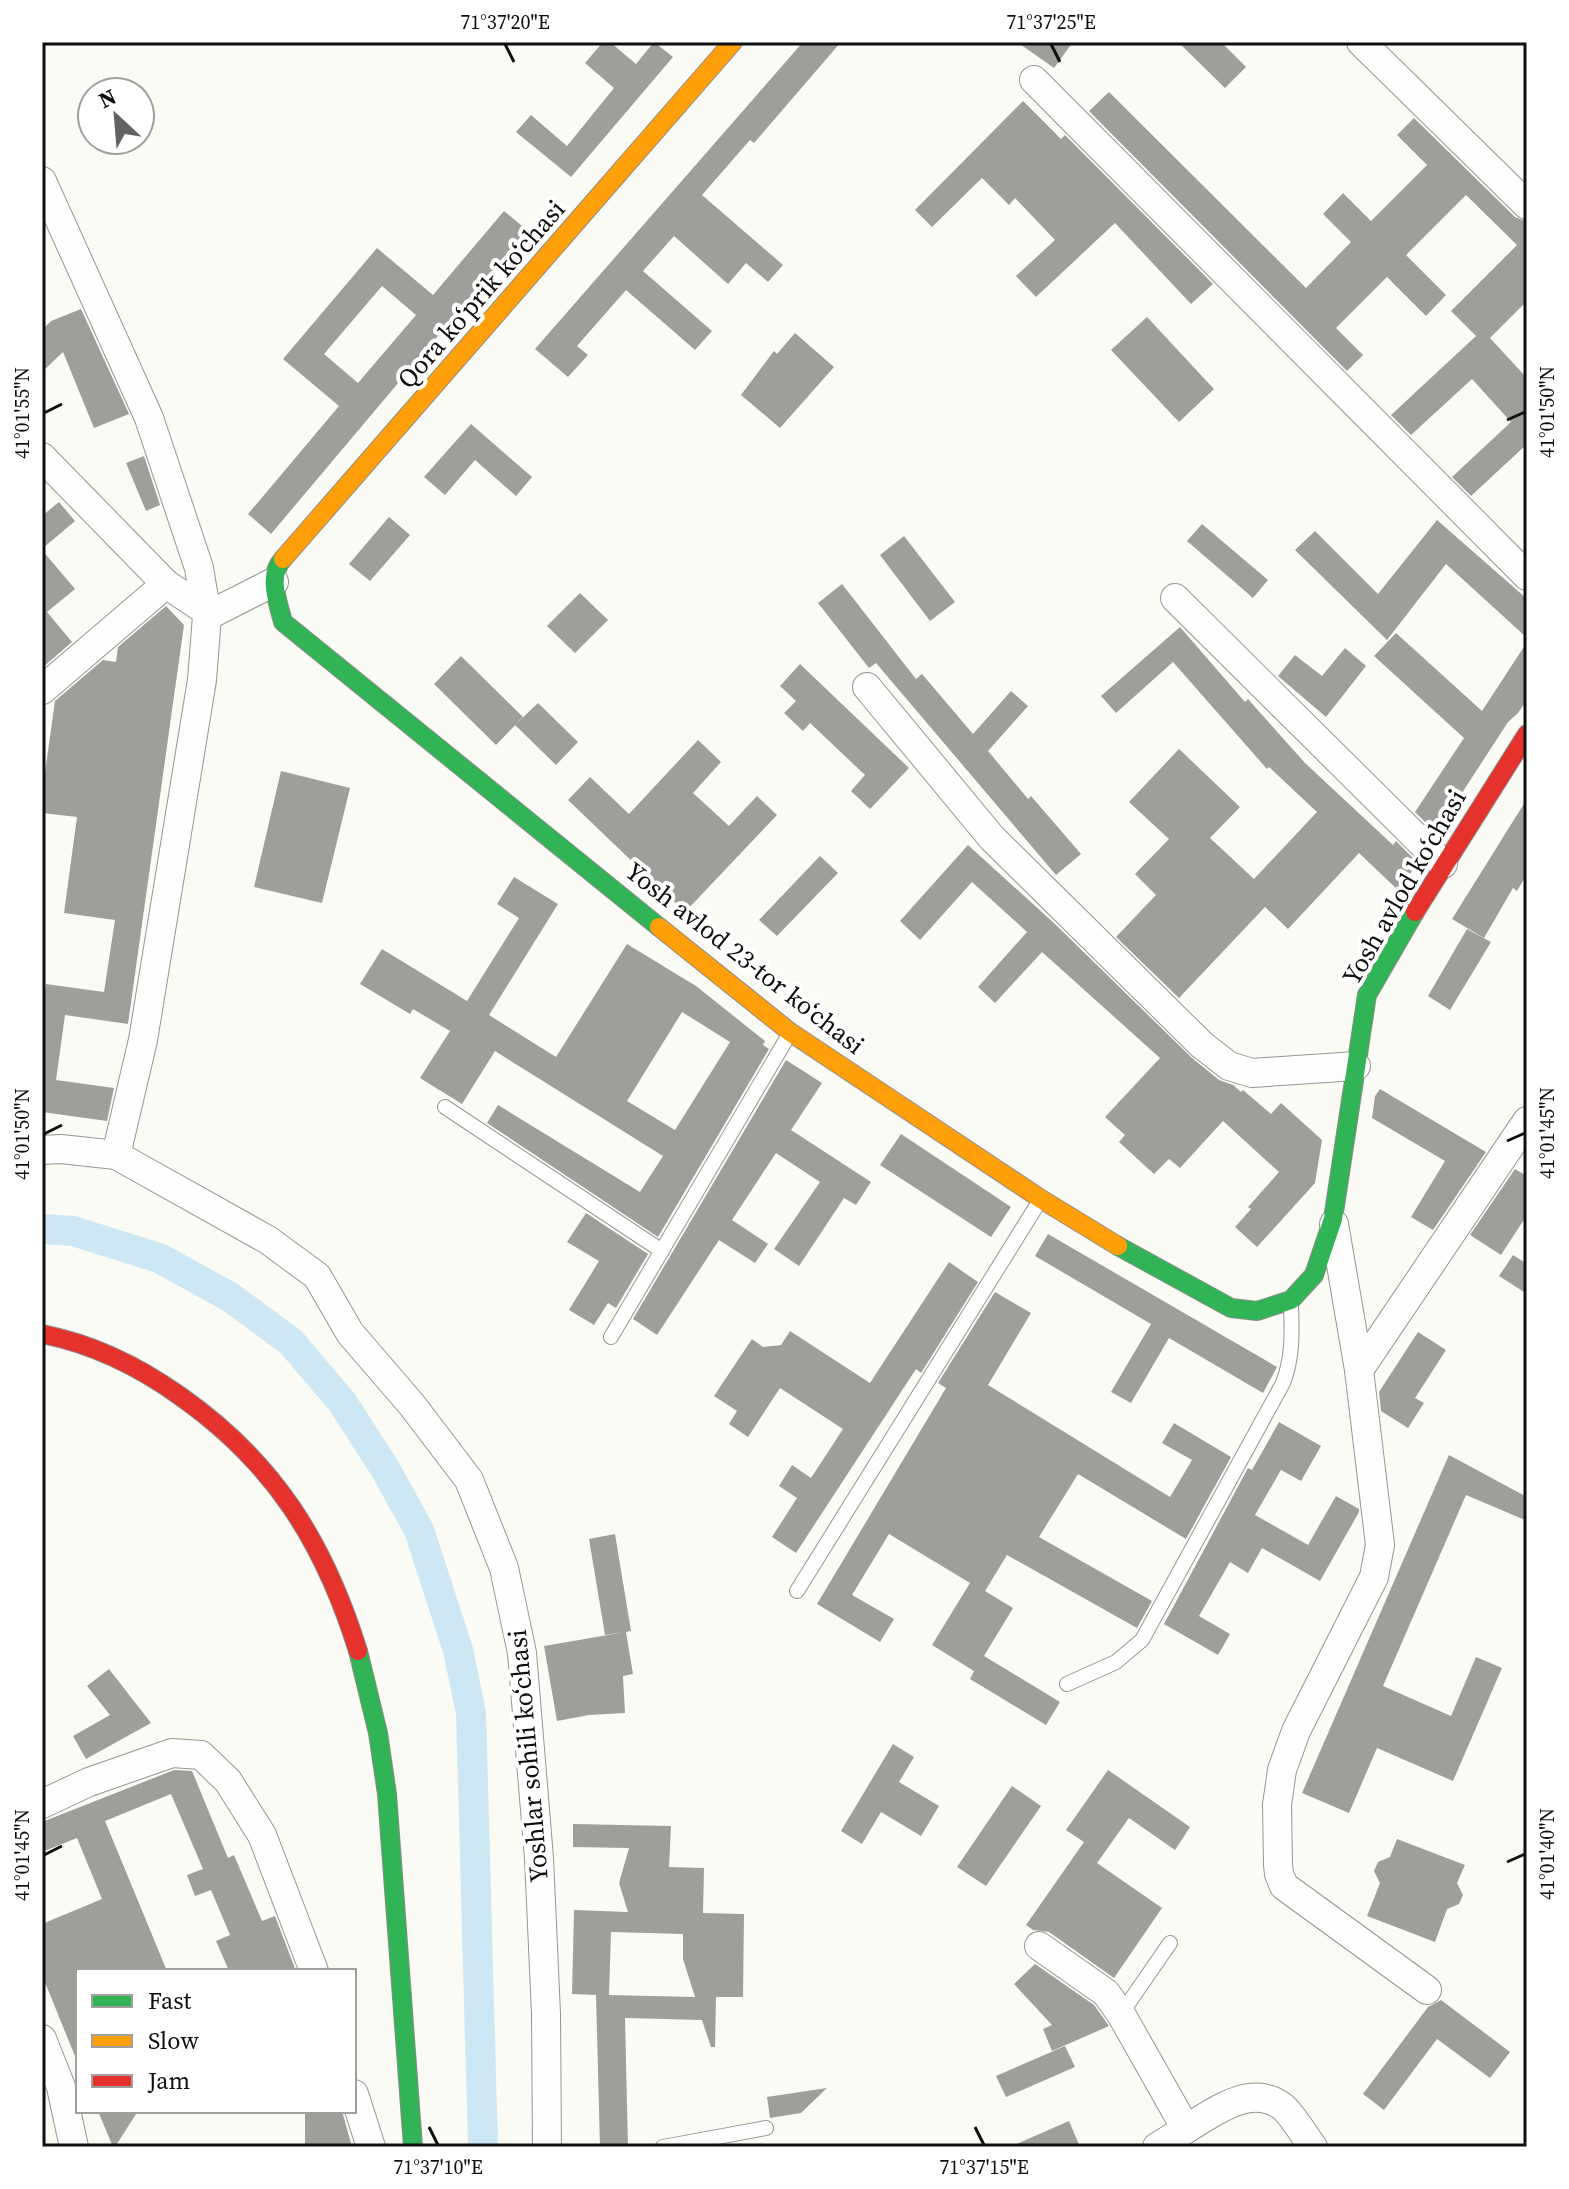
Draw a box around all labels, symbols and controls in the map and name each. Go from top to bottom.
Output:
text: 71°37'20"E [460,8,550,36]
text: 71°37'25"E [1006,8,1096,36]
north arrow [76,76,156,156]
text: N [93,81,121,115]
street label: Qora koʻprik koʻchasi [389,192,573,396]
text: 41°01'50"N [1533,366,1561,458]
text: 41°01'55"N [8,367,36,459]
street label: Yosh avlod koʻchasi [1333,783,1475,991]
street label: Yosh avlod 23-tor koʻchasi [618,853,872,1063]
text: 41°01'45"N [1533,1087,1561,1179]
text: 41°01'50"N [8,1088,36,1180]
street label: Yoshlar sohili koʻchasi [499,1628,557,1884]
text: 41°01'40"N [1533,1808,1561,1900]
text: 41°01'45"N [8,1809,36,1901]
legend [76,1969,356,2113]
text: Fast [148,1984,192,2017]
text: Slow [148,2024,199,2057]
text: Jam [147,2064,190,2097]
text: 71°37'10"E [393,2153,483,2181]
text: 71°37'15"E [939,2153,1029,2181]

